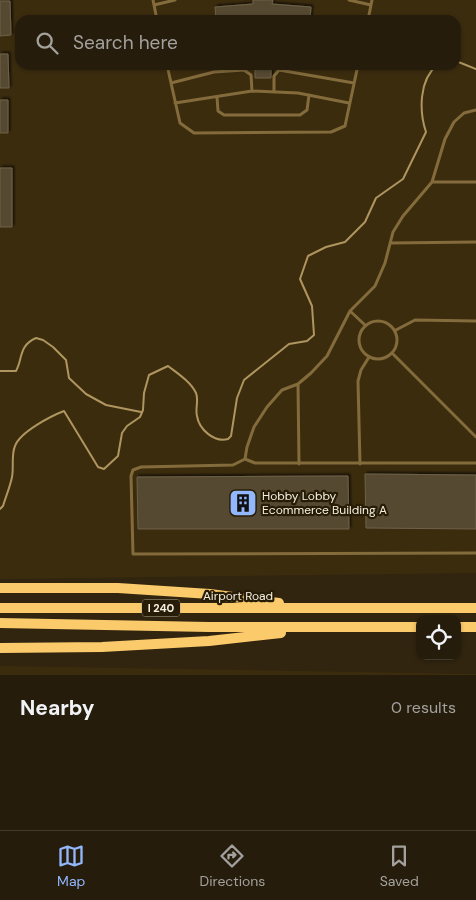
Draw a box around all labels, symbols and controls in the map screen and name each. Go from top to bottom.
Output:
search box [15,15,461,70]
icon: search [33,29,61,57]
text: Search here [73,30,178,55]
building icon: Hobby Lobby Ecommerce Building A [228,488,258,518]
place label: Hobby Lobby Ecommerce Building A [262,488,387,518]
street label: Airport Road [203,588,273,604]
road number: I 240 [142,600,180,616]
map controls [416,615,461,660]
button: locate [416,615,461,660]
text: Nearby [20,694,94,722]
text: 0 results [391,697,456,718]
tab: Map [57,842,85,890]
tab: Directions [200,842,265,890]
tab: Saved [380,842,419,890]

